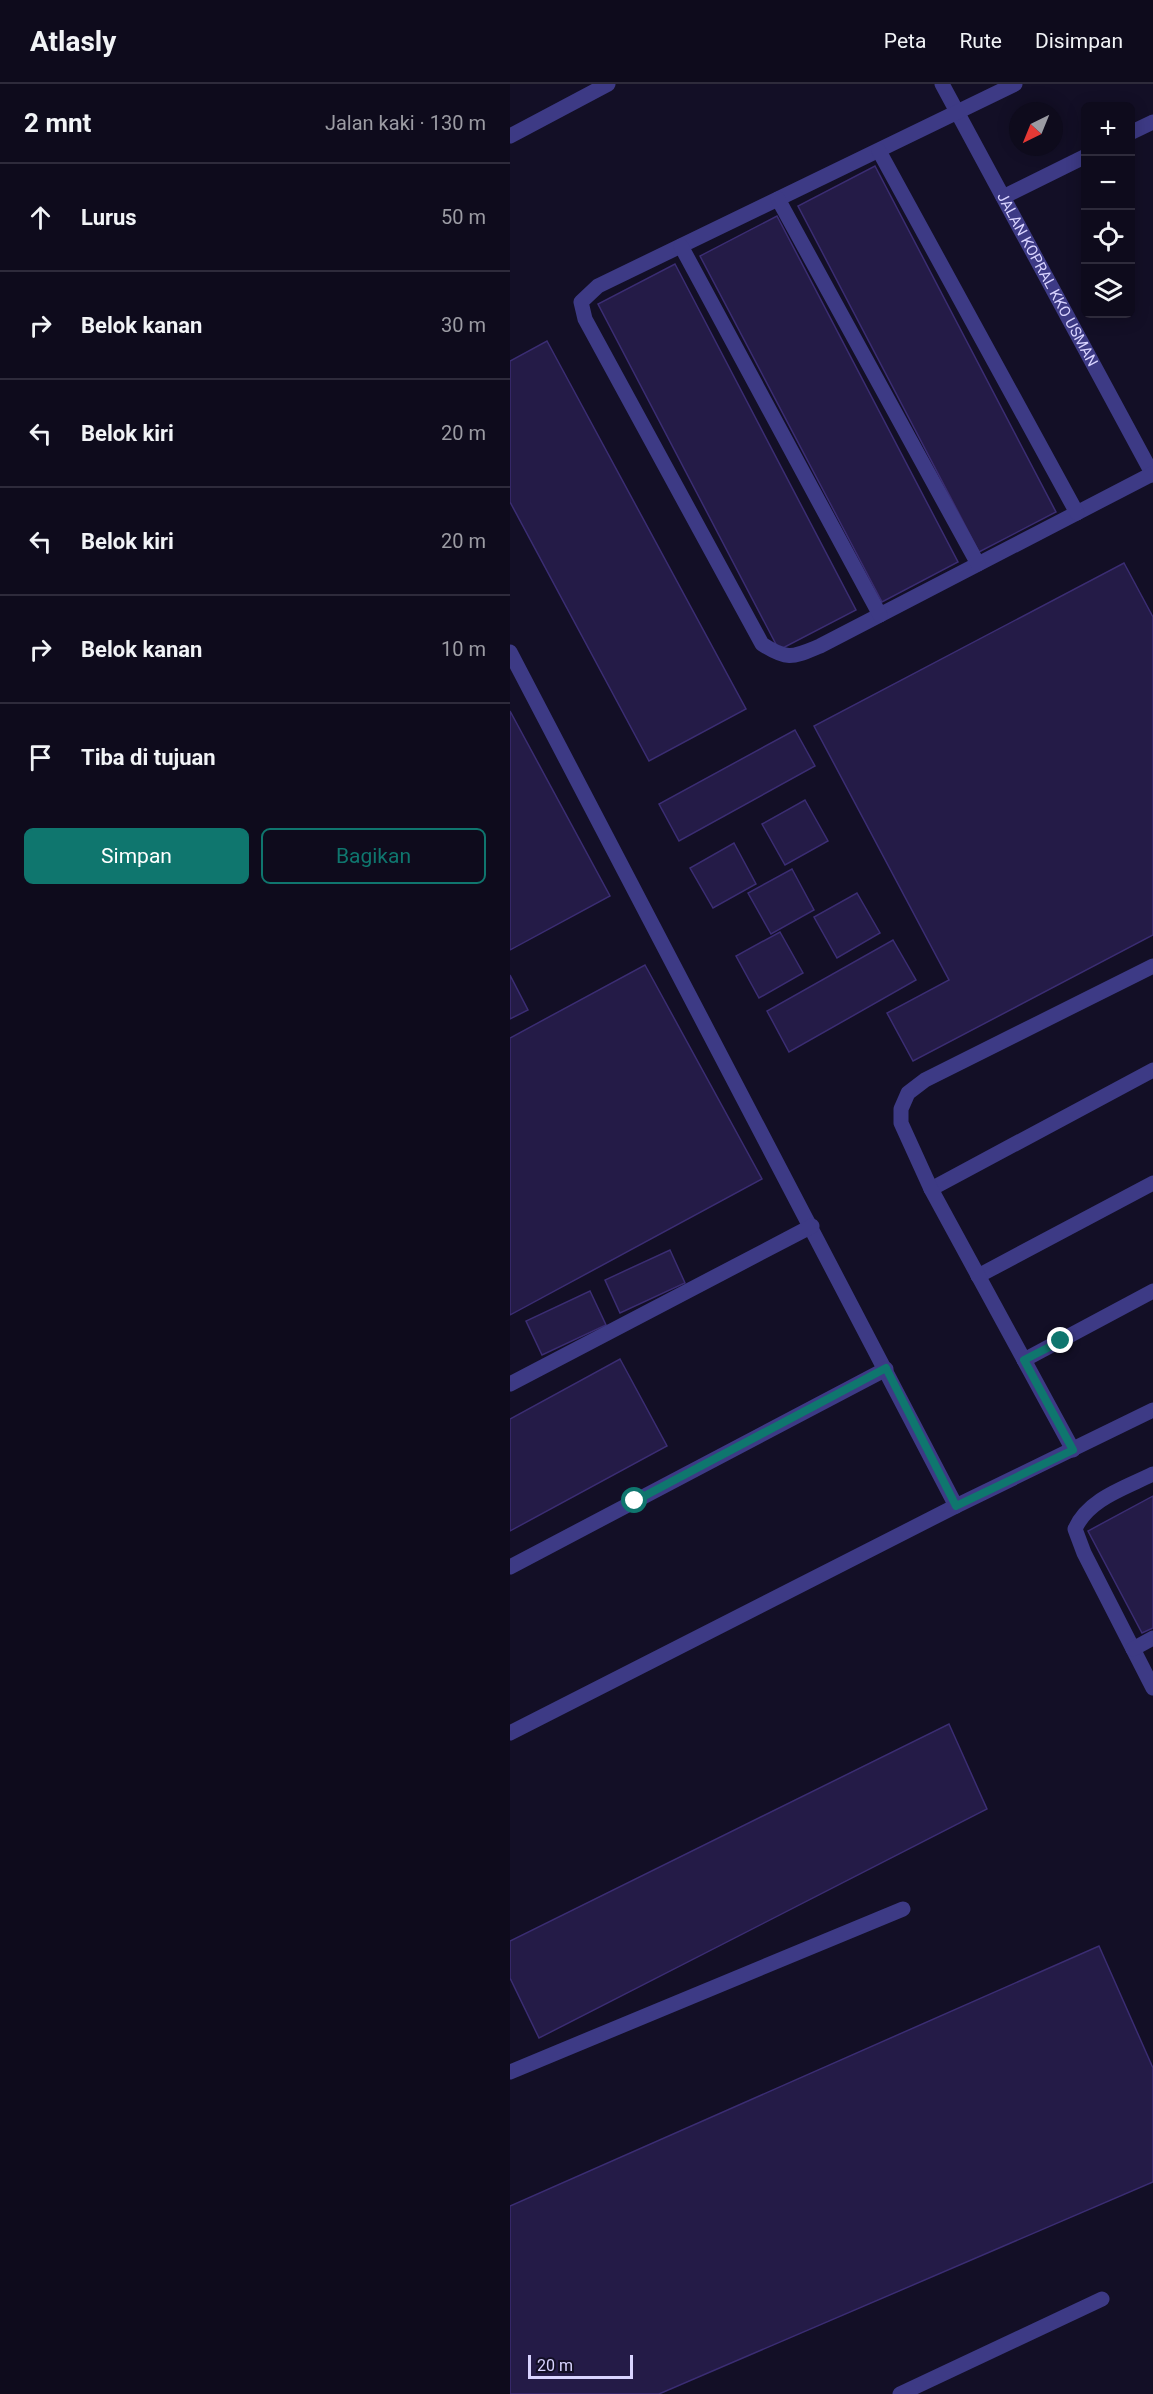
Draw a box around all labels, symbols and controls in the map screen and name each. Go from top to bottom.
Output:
text: Atlasly [30,25,116,58]
text: Peta [884,29,926,53]
text: Rute [959,29,1002,53]
text: Disimpan [1035,29,1123,53]
north arrow [1009,102,1063,156]
map controls [1081,102,1135,318]
button: + [1081,102,1135,156]
text: 2 mnt [24,108,91,138]
text: Jalan kaki · 130 m [325,111,486,135]
button: − [1081,156,1135,210]
street label: JALAN KOPRAL KKO USMAN [993,189,1102,370]
icon: ahead [24,201,57,234]
text: Lurus [81,205,137,230]
text: 50 m [441,205,486,229]
button: locate [1081,210,1135,264]
button: layers [1081,264,1135,318]
icon: right [24,309,57,342]
text: Belok kanan [81,313,202,338]
text: 30 m [441,313,486,337]
icon: left [24,417,57,450]
text: Belok kiri [81,421,174,446]
text: 20 m [441,421,486,445]
icon: left [24,525,57,558]
text: Belok kiri [81,529,174,554]
text: 20 m [441,529,486,553]
icon: right [24,633,57,666]
text: Belok kanan [81,637,202,662]
text: 10 m [441,637,486,661]
icon: arrive [24,741,57,774]
text: Tiba di tujuan [81,745,216,770]
button: Simpan [24,828,249,884]
button: Bagikan [261,828,486,884]
route end [1047,1327,1073,1353]
route start [621,1487,647,1513]
scale bar [528,2352,633,2380]
text: 20 m [537,2356,573,2375]

